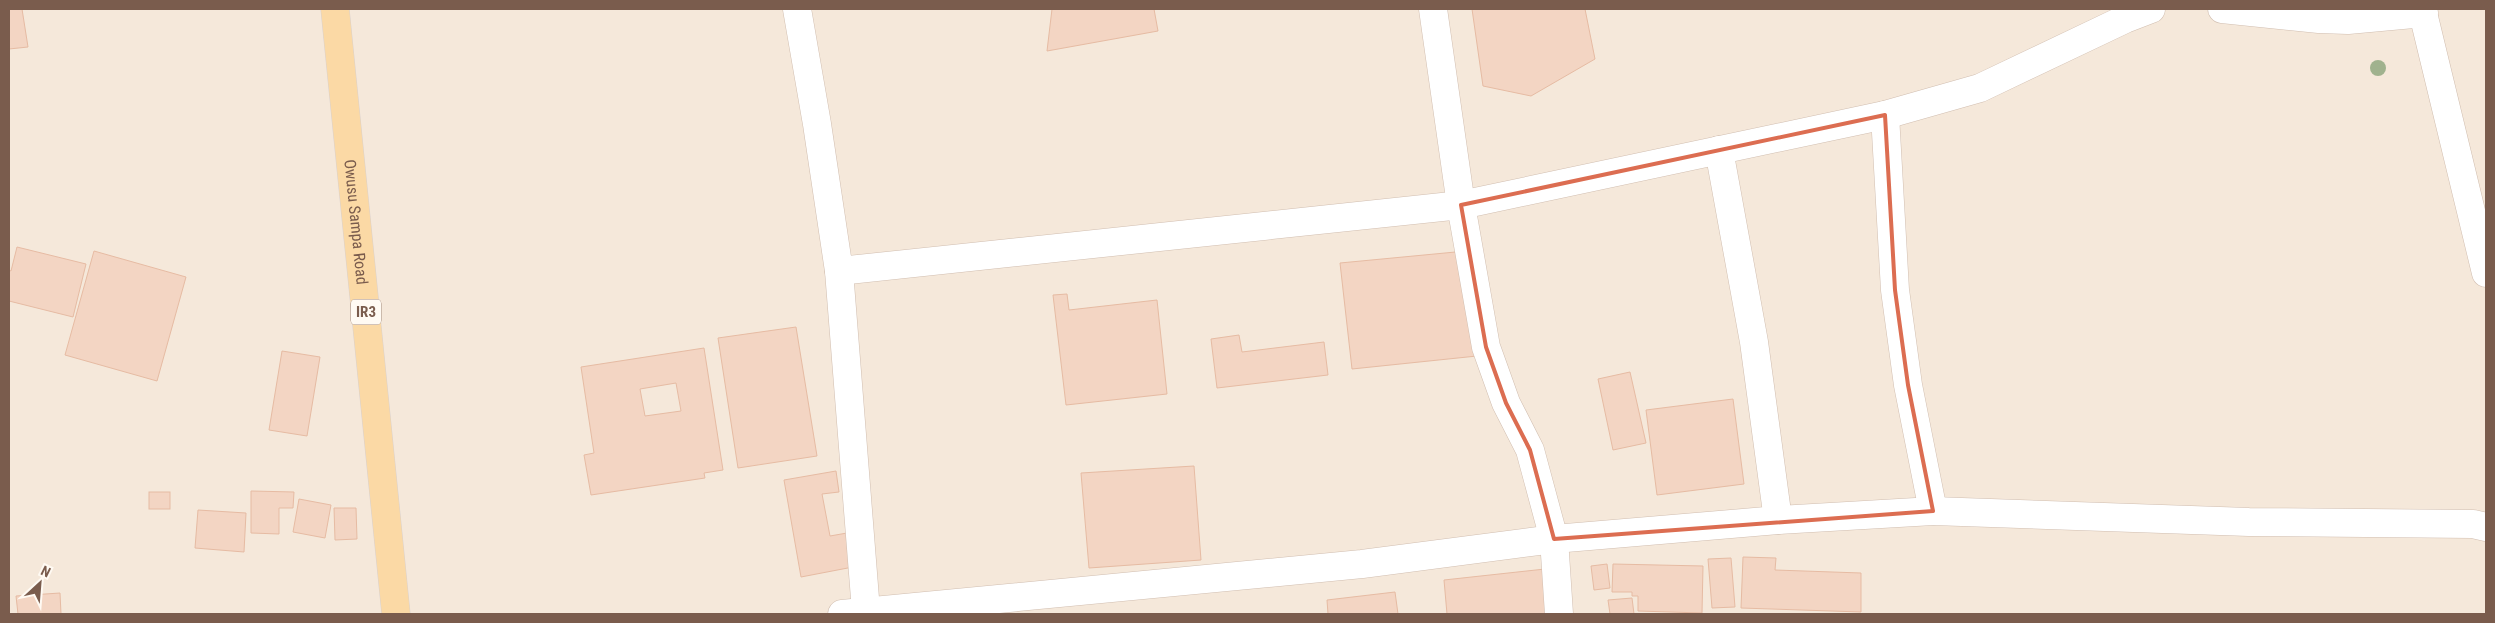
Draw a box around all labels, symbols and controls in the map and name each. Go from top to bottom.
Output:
street label: Owusu Sampa Road [340,158,372,286]
road number: IR3 [351,300,381,324]
north arrow [15,558,65,608]
text: N [38,562,53,580]

